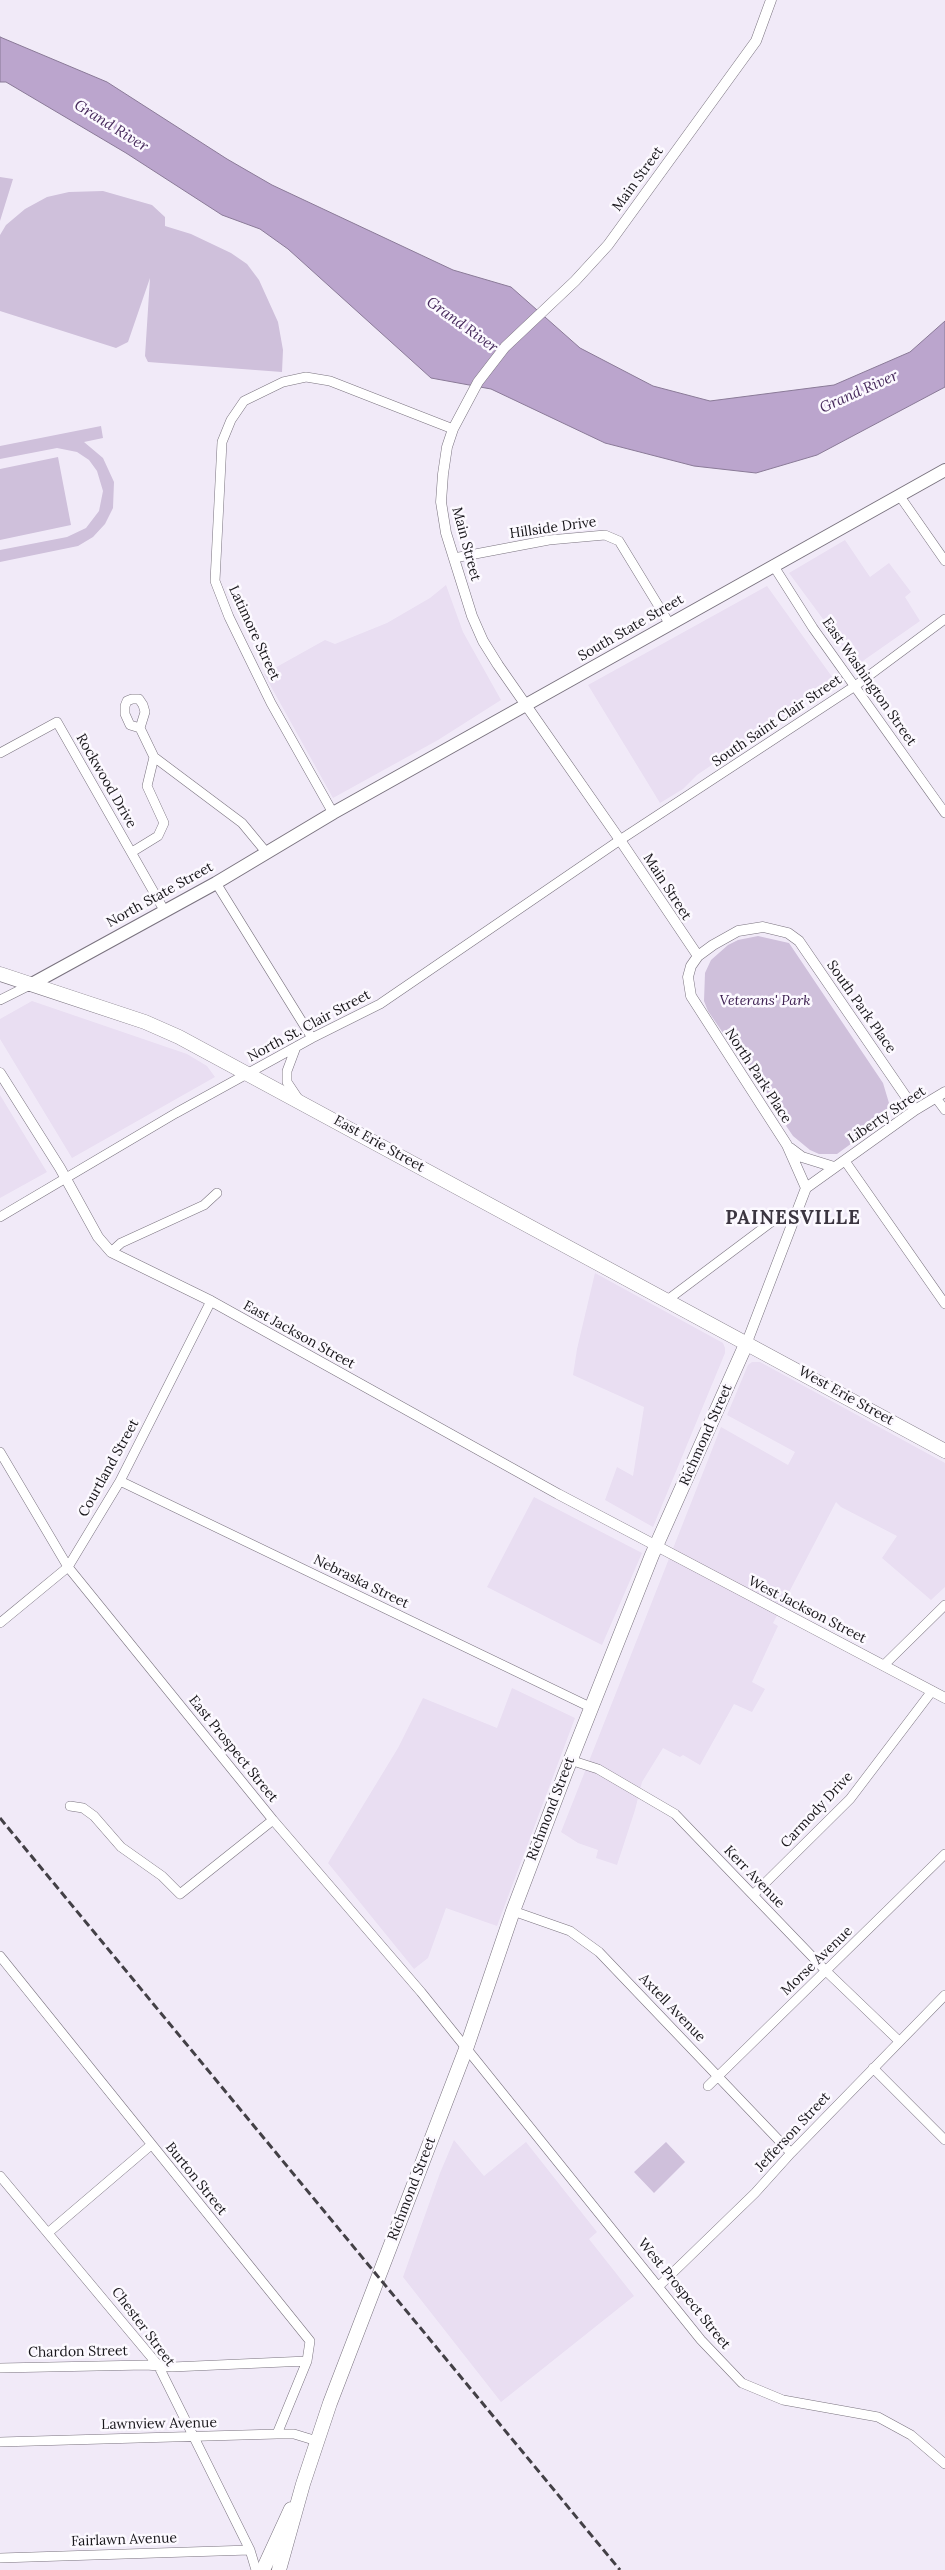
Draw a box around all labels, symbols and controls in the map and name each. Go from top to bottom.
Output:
water label: Grand River [71,96,151,156]
street label: Main Street [609,143,667,215]
water label: Grand River [423,293,501,357]
water label: Grand River [817,367,901,417]
street label: Main Street [448,505,484,583]
street label: Hillside Drive [509,514,597,542]
street label: Latimore Street [225,583,283,683]
street label: South State Street [575,591,687,665]
street label: East Washington Street [818,615,920,749]
street label: South Saint Clair Street [709,671,845,771]
street label: Rockwood Drive [72,731,140,831]
street label: Main Street [639,851,695,923]
street label: North State Street [104,859,216,931]
street label: South Park Place [823,957,899,1057]
street label: North St. Clair Street [245,986,373,1066]
park label: Veterans' Park [719,993,811,1009]
street label: North Park Place [721,1025,795,1127]
street label: Liberty Street [845,1083,929,1147]
street label: East Erie Street [331,1112,427,1176]
district label: PAINESVILLE [724,1208,862,1230]
street label: East Jackson Street [240,1297,358,1373]
street label: West Erie Street [795,1363,897,1429]
street label: Richmond Street [676,1382,736,1488]
street label: Courtland Street [75,1416,143,1520]
street label: Nebraska Street [311,1552,411,1612]
street label: West Jackson Street [745,1573,869,1647]
street label: East Prospect Street [185,1692,281,1806]
street label: Richmond Street [524,1755,578,1863]
street label: Carmody Drive [777,1768,857,1852]
street label: Kerr Avenue [720,1842,788,1912]
street label: Morse Avenue [778,1923,856,1999]
street label: Axtell Avenue [635,1970,709,2046]
street label: Jefferson Street [752,2089,834,2175]
street label: Richmond Street [385,2135,439,2243]
street label: Burton Street [162,2139,230,2219]
street label: West Prospect Street [634,2235,734,2353]
street label: Chester Street [108,2284,178,2370]
street label: Chardon Street [28,2343,128,2361]
street label: Lawnview Avenue [101,2415,217,2433]
street label: Fairlawn Avenue [71,2530,177,2550]

